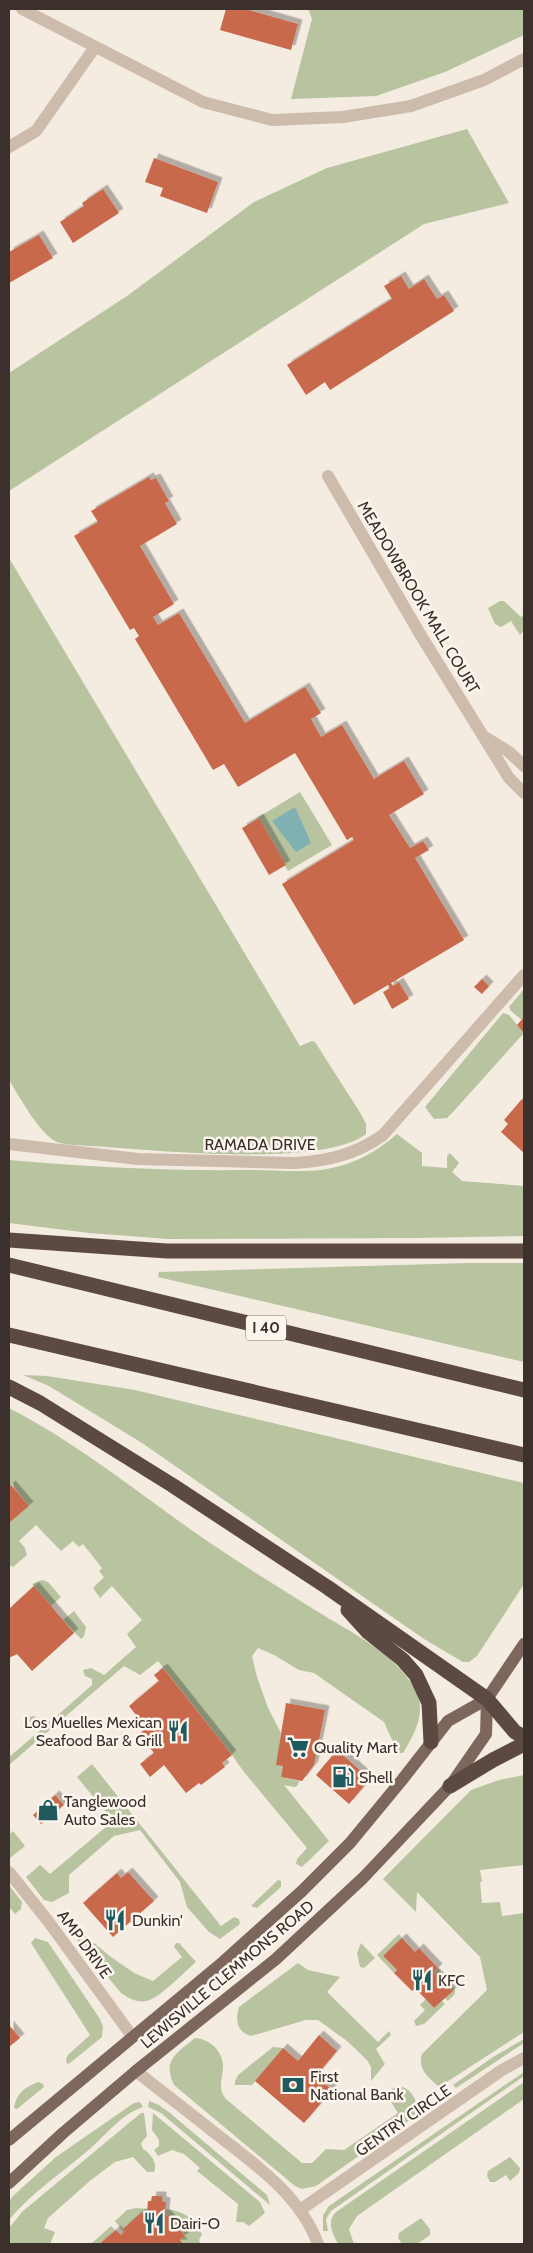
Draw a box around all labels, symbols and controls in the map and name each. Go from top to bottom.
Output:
street label: MEADOWBROOK MALL COURT [353,498,484,697]
street label: RAMADA DRIVE [204,1135,316,1154]
road number: I 40 [246,1316,286,1340]
place label: Los Muelles Mexican Seafood Bar & Grill [24,1713,162,1750]
restaurant icon: Los Muelles Mexican Seafood Bar & Grill [165,1718,191,1744]
supermarket icon: Quality Mart [285,1734,311,1760]
place label: Quality Mart [314,1738,398,1757]
fuel station icon: Shell [330,1764,356,1790]
place label: Shell [359,1768,393,1787]
place label: Tanglewood Auto Sales [64,1792,146,1829]
shop icon: Tanglewood Auto Sales [35,1797,61,1823]
street label: LEWISVILLE CLEMMONS ROAD [137,1896,318,2052]
street label: AMP DRIVE [54,1907,116,1982]
restaurant icon: Dunkin' [102,1907,128,1933]
place label: Dunkin' [132,1911,183,1930]
restaurant icon: KFC [409,1967,435,1993]
place label: KFC [438,1971,465,1990]
place label: First National Bank [310,2067,404,2104]
bank icon: First National Bank [280,2072,306,2098]
street label: GENTRY CIRCLE [352,2080,455,2160]
restaurant icon: Dairi-O [141,2210,167,2236]
place label: Dairi-O [170,2214,220,2233]

